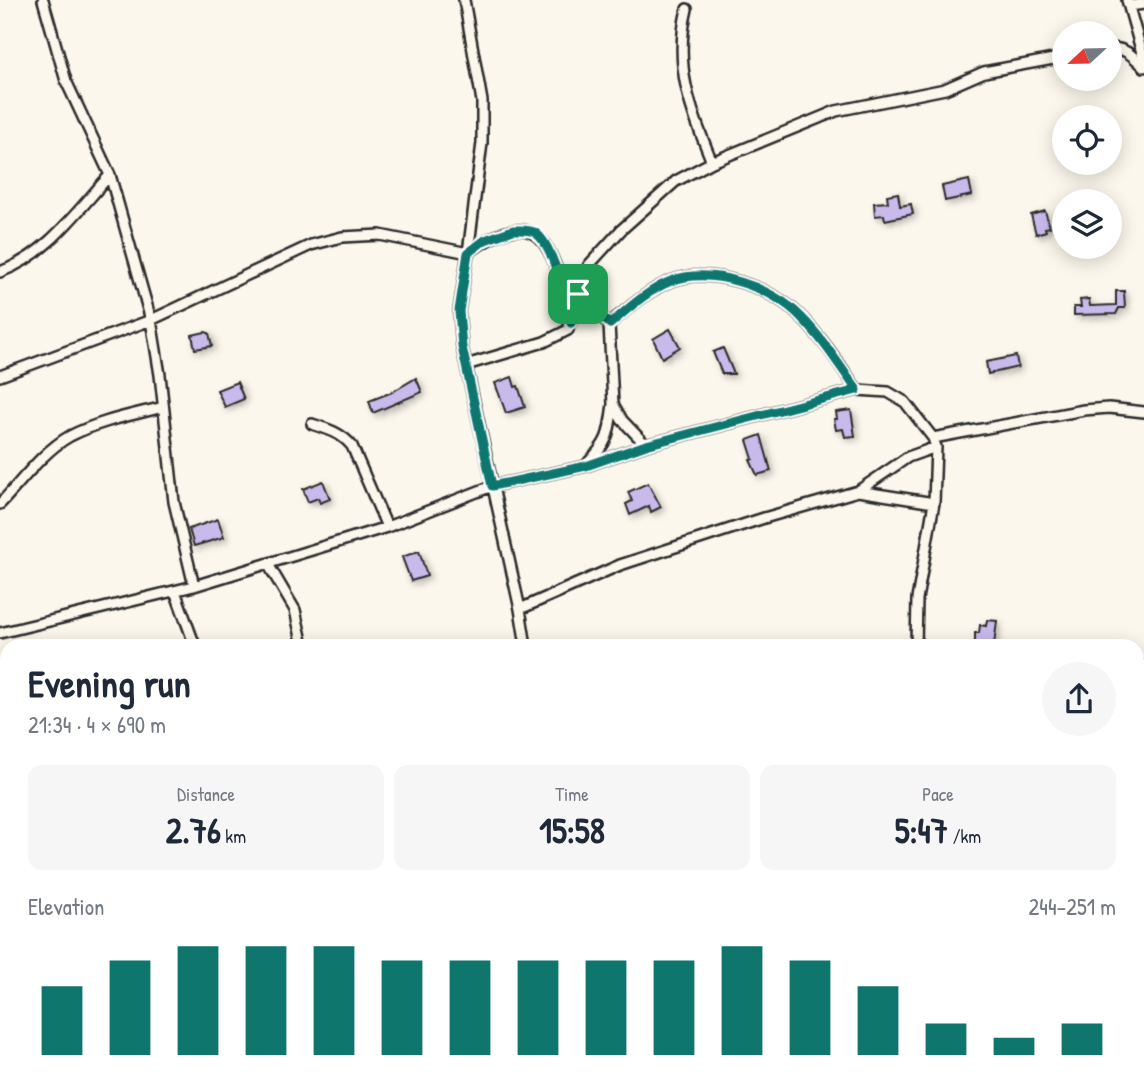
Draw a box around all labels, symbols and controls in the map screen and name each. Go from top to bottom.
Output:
north arrow [1052,21,1122,91]
map controls [1052,21,1122,259]
button: locate [1052,105,1122,175]
button: layers [1052,189,1122,259]
pin [548,264,608,324]
icon: arrive [559,275,597,313]
text: Evening run [28,657,191,709]
button: share [1042,662,1116,736]
text: 21:34 · 4 × 690 m [28,709,166,740]
text: Distance [177,781,235,807]
text: Time [555,781,589,807]
text: Pace [922,781,954,807]
text: 2.76 [166,807,221,854]
text: 15:58 [539,807,605,854]
text: 5:47 [895,807,948,854]
text: km [221,823,246,849]
text: /km [948,823,981,849]
text: Elevation [28,891,104,922]
text: 244–251 m [1029,891,1116,922]

